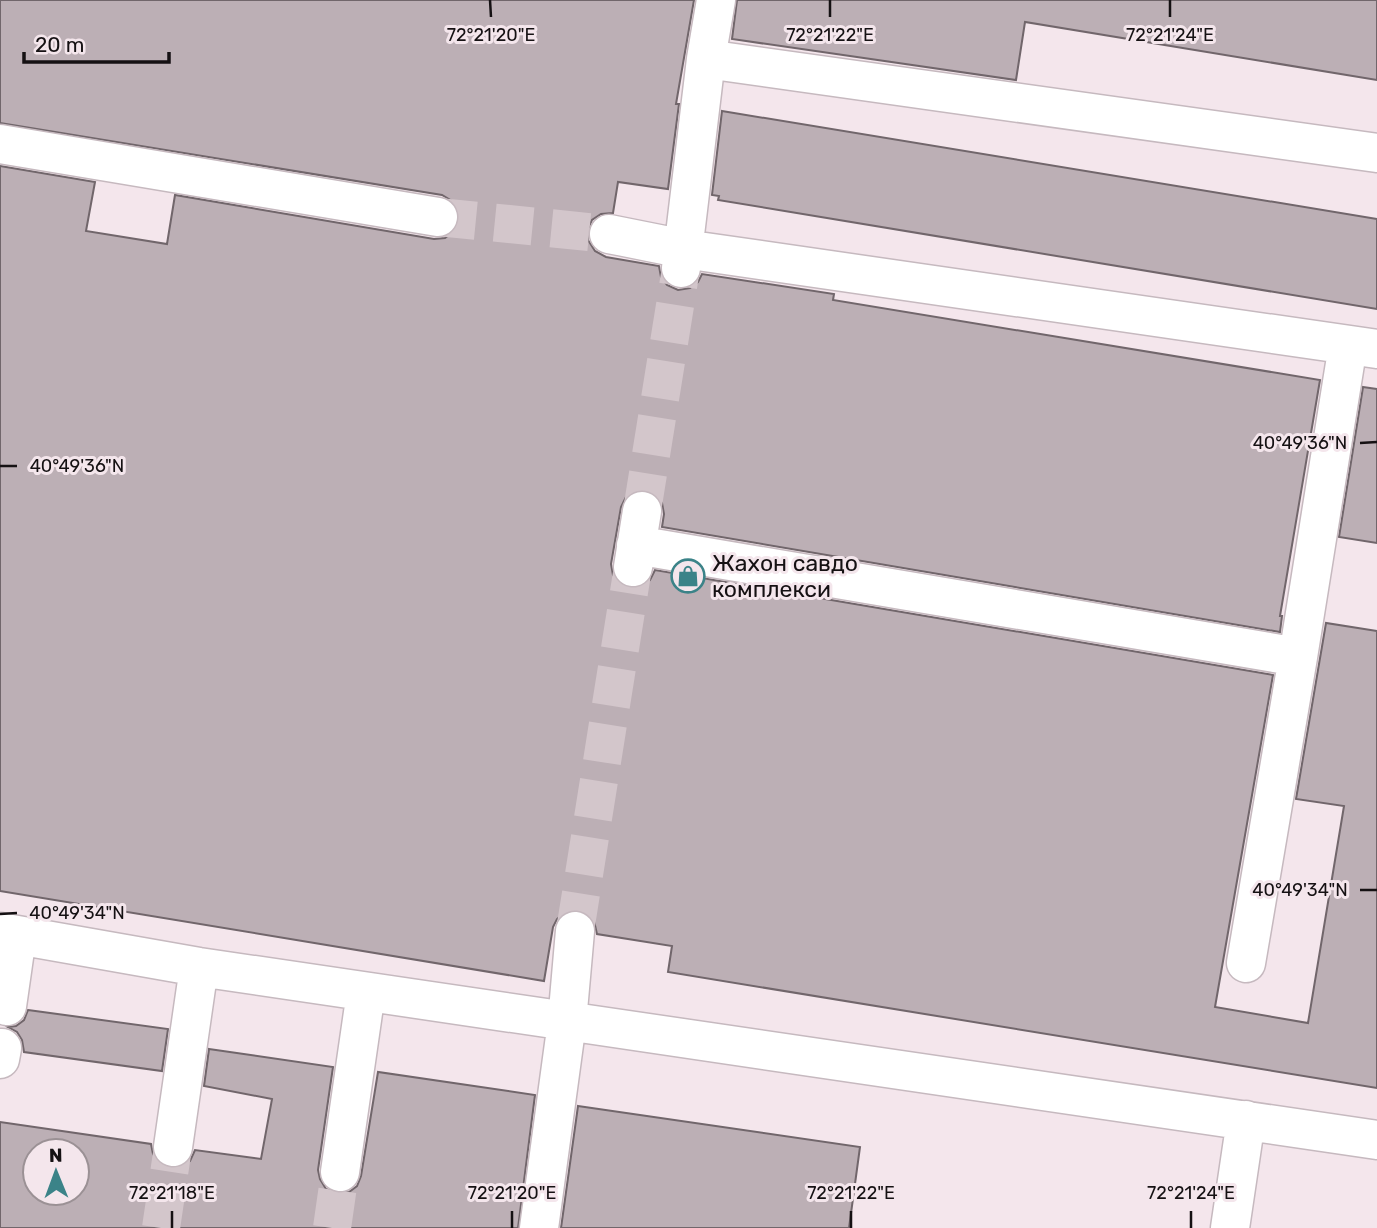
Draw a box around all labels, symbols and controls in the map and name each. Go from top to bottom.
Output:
scale bar [24,21,170,65]
text: 72°21'20"E [447,24,535,46]
text: 72°21'22"E [786,24,874,46]
text: 72°21'24"E [1126,24,1214,46]
text: 20 m [35,32,84,57]
text: 40°49'36"N [1253,432,1347,454]
text: 40°49'36"N [30,455,124,477]
place label: Жахон савдо комплекси [712,549,858,603]
shop icon: Жахон савдо комплекси [669,557,707,595]
text: 40°49'34"N [1252,879,1348,901]
text: 40°49'34"N [29,902,125,924]
north arrow [21,1137,91,1207]
text: N [49,1144,63,1167]
text: 72°21'18"E [129,1182,215,1204]
text: 72°21'20"E [468,1182,556,1204]
text: 72°21'22"E [807,1182,895,1204]
text: 72°21'24"E [1147,1182,1235,1204]

